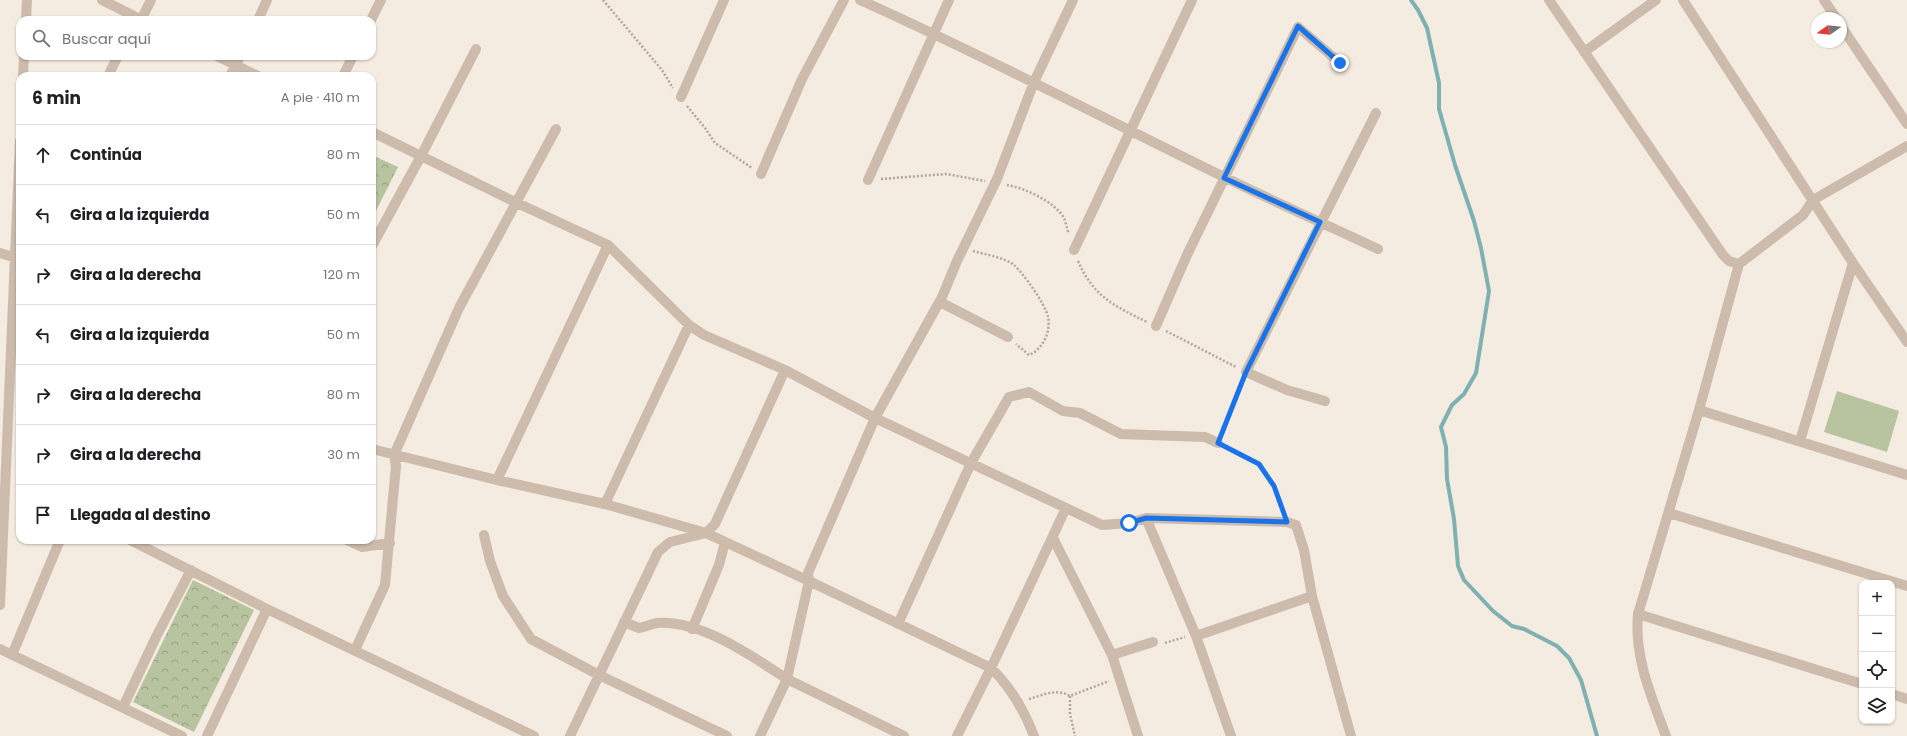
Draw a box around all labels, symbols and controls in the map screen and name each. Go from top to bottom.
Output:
north arrow [1811,12,1847,48]
search box [16,16,376,60]
icon: search [30,27,52,49]
text: Buscar aquí [62,28,151,49]
route end [1331,54,1349,72]
text: 6 min [32,86,81,110]
text: A pie · 410 m [281,88,360,107]
icon: ahead [32,144,54,166]
text: Continúa [70,144,142,165]
text: 80 m [327,145,360,164]
icon: left [32,204,54,226]
text: Gira a la izquierda [70,204,209,225]
text: 50 m [327,205,360,224]
icon: right [32,264,54,286]
text: Gira a la derecha [70,264,201,285]
text: 120 m [323,265,360,284]
icon: left [32,324,54,346]
text: Gira a la izquierda [70,324,209,345]
text: 50 m [327,325,360,344]
icon: right [32,384,54,406]
text: Gira a la derecha [70,384,201,405]
text: 80 m [327,385,360,404]
icon: right [32,444,54,466]
text: Gira a la derecha [70,444,201,465]
text: 30 m [327,445,360,464]
icon: arrive [32,504,54,526]
text: Llegada al destino [70,504,211,525]
route start [1120,514,1138,532]
map controls [1859,580,1895,724]
button: + [1859,580,1895,616]
button: − [1859,616,1895,652]
button: locate [1859,652,1895,688]
button: layers [1859,688,1895,724]

